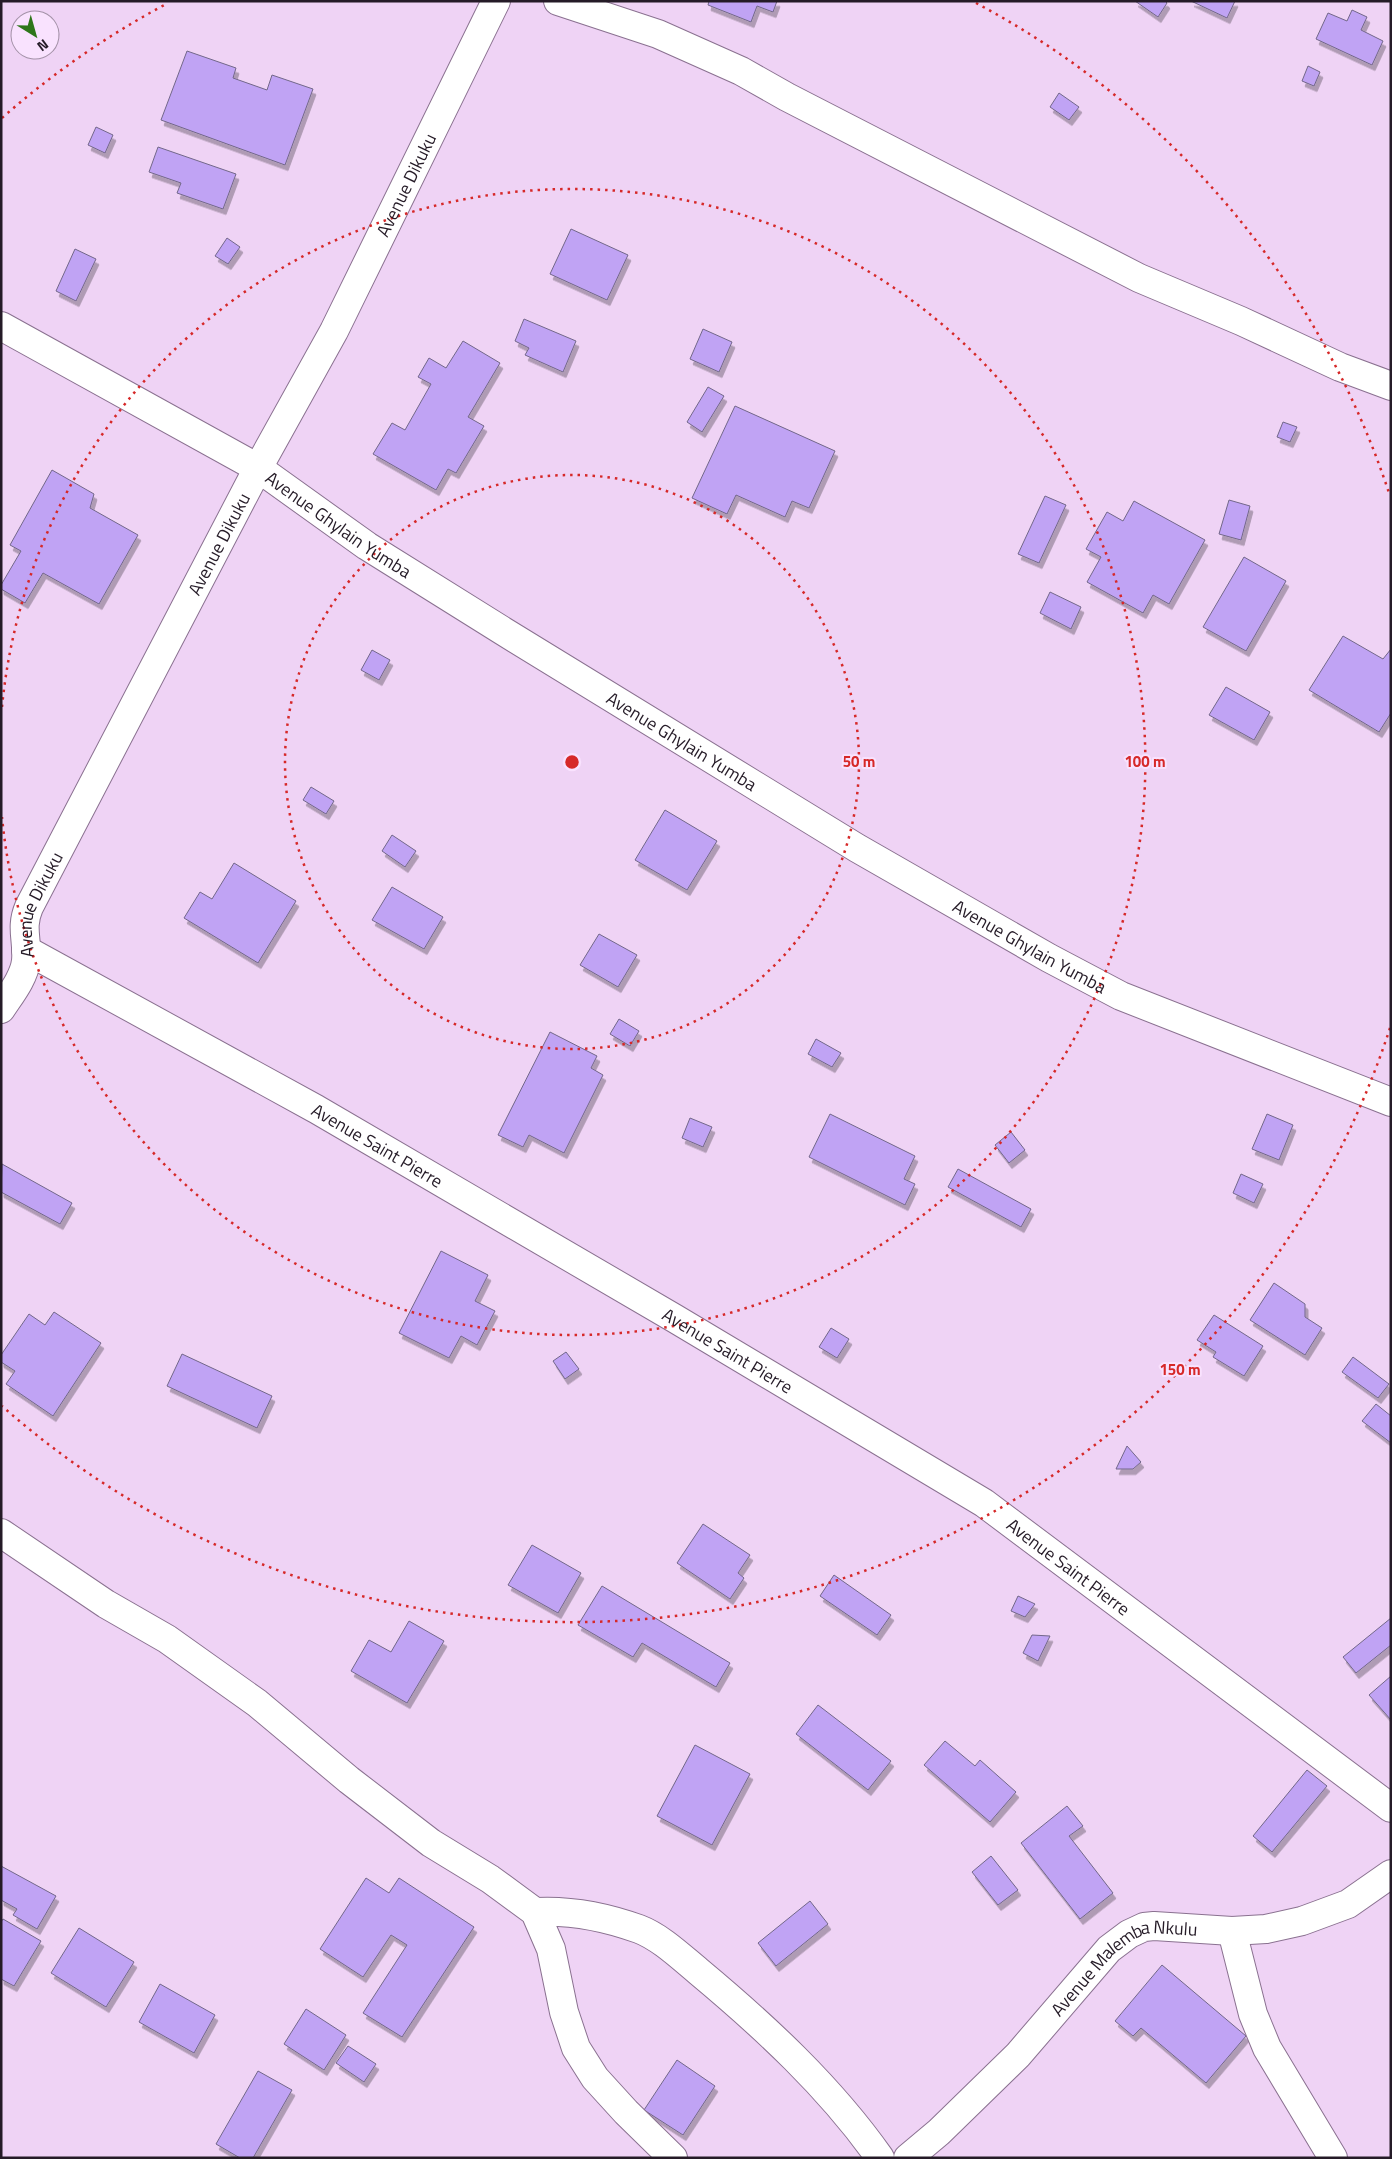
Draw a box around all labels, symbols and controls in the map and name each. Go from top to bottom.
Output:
north arrow [10,10,60,60]
text: N [33,34,53,57]
street label: Avenue Dikuku [369,128,443,241]
street label: Avenue Ghylain Yumba [260,464,417,584]
street label: Avenue Dikuku [181,488,256,600]
street label: Avenue Ghylain Yumba [602,684,762,797]
text: 50 m [843,750,875,773]
text: 100 m [1124,750,1166,773]
centre of rings [563,753,581,771]
street label: Avenue Dikuku [11,847,69,958]
street label: Avenue Ghylain Yumba [948,892,1112,1000]
street label: Avenue Saint Pierre [307,1096,448,1194]
street label: Avenue Saint Pierre [657,1301,798,1400]
text: 150 m [1159,1358,1201,1381]
street label: Avenue Saint Pierre [1001,1511,1136,1622]
street label: Avenue Malemba Nkulu [1044,1912,1198,2022]

